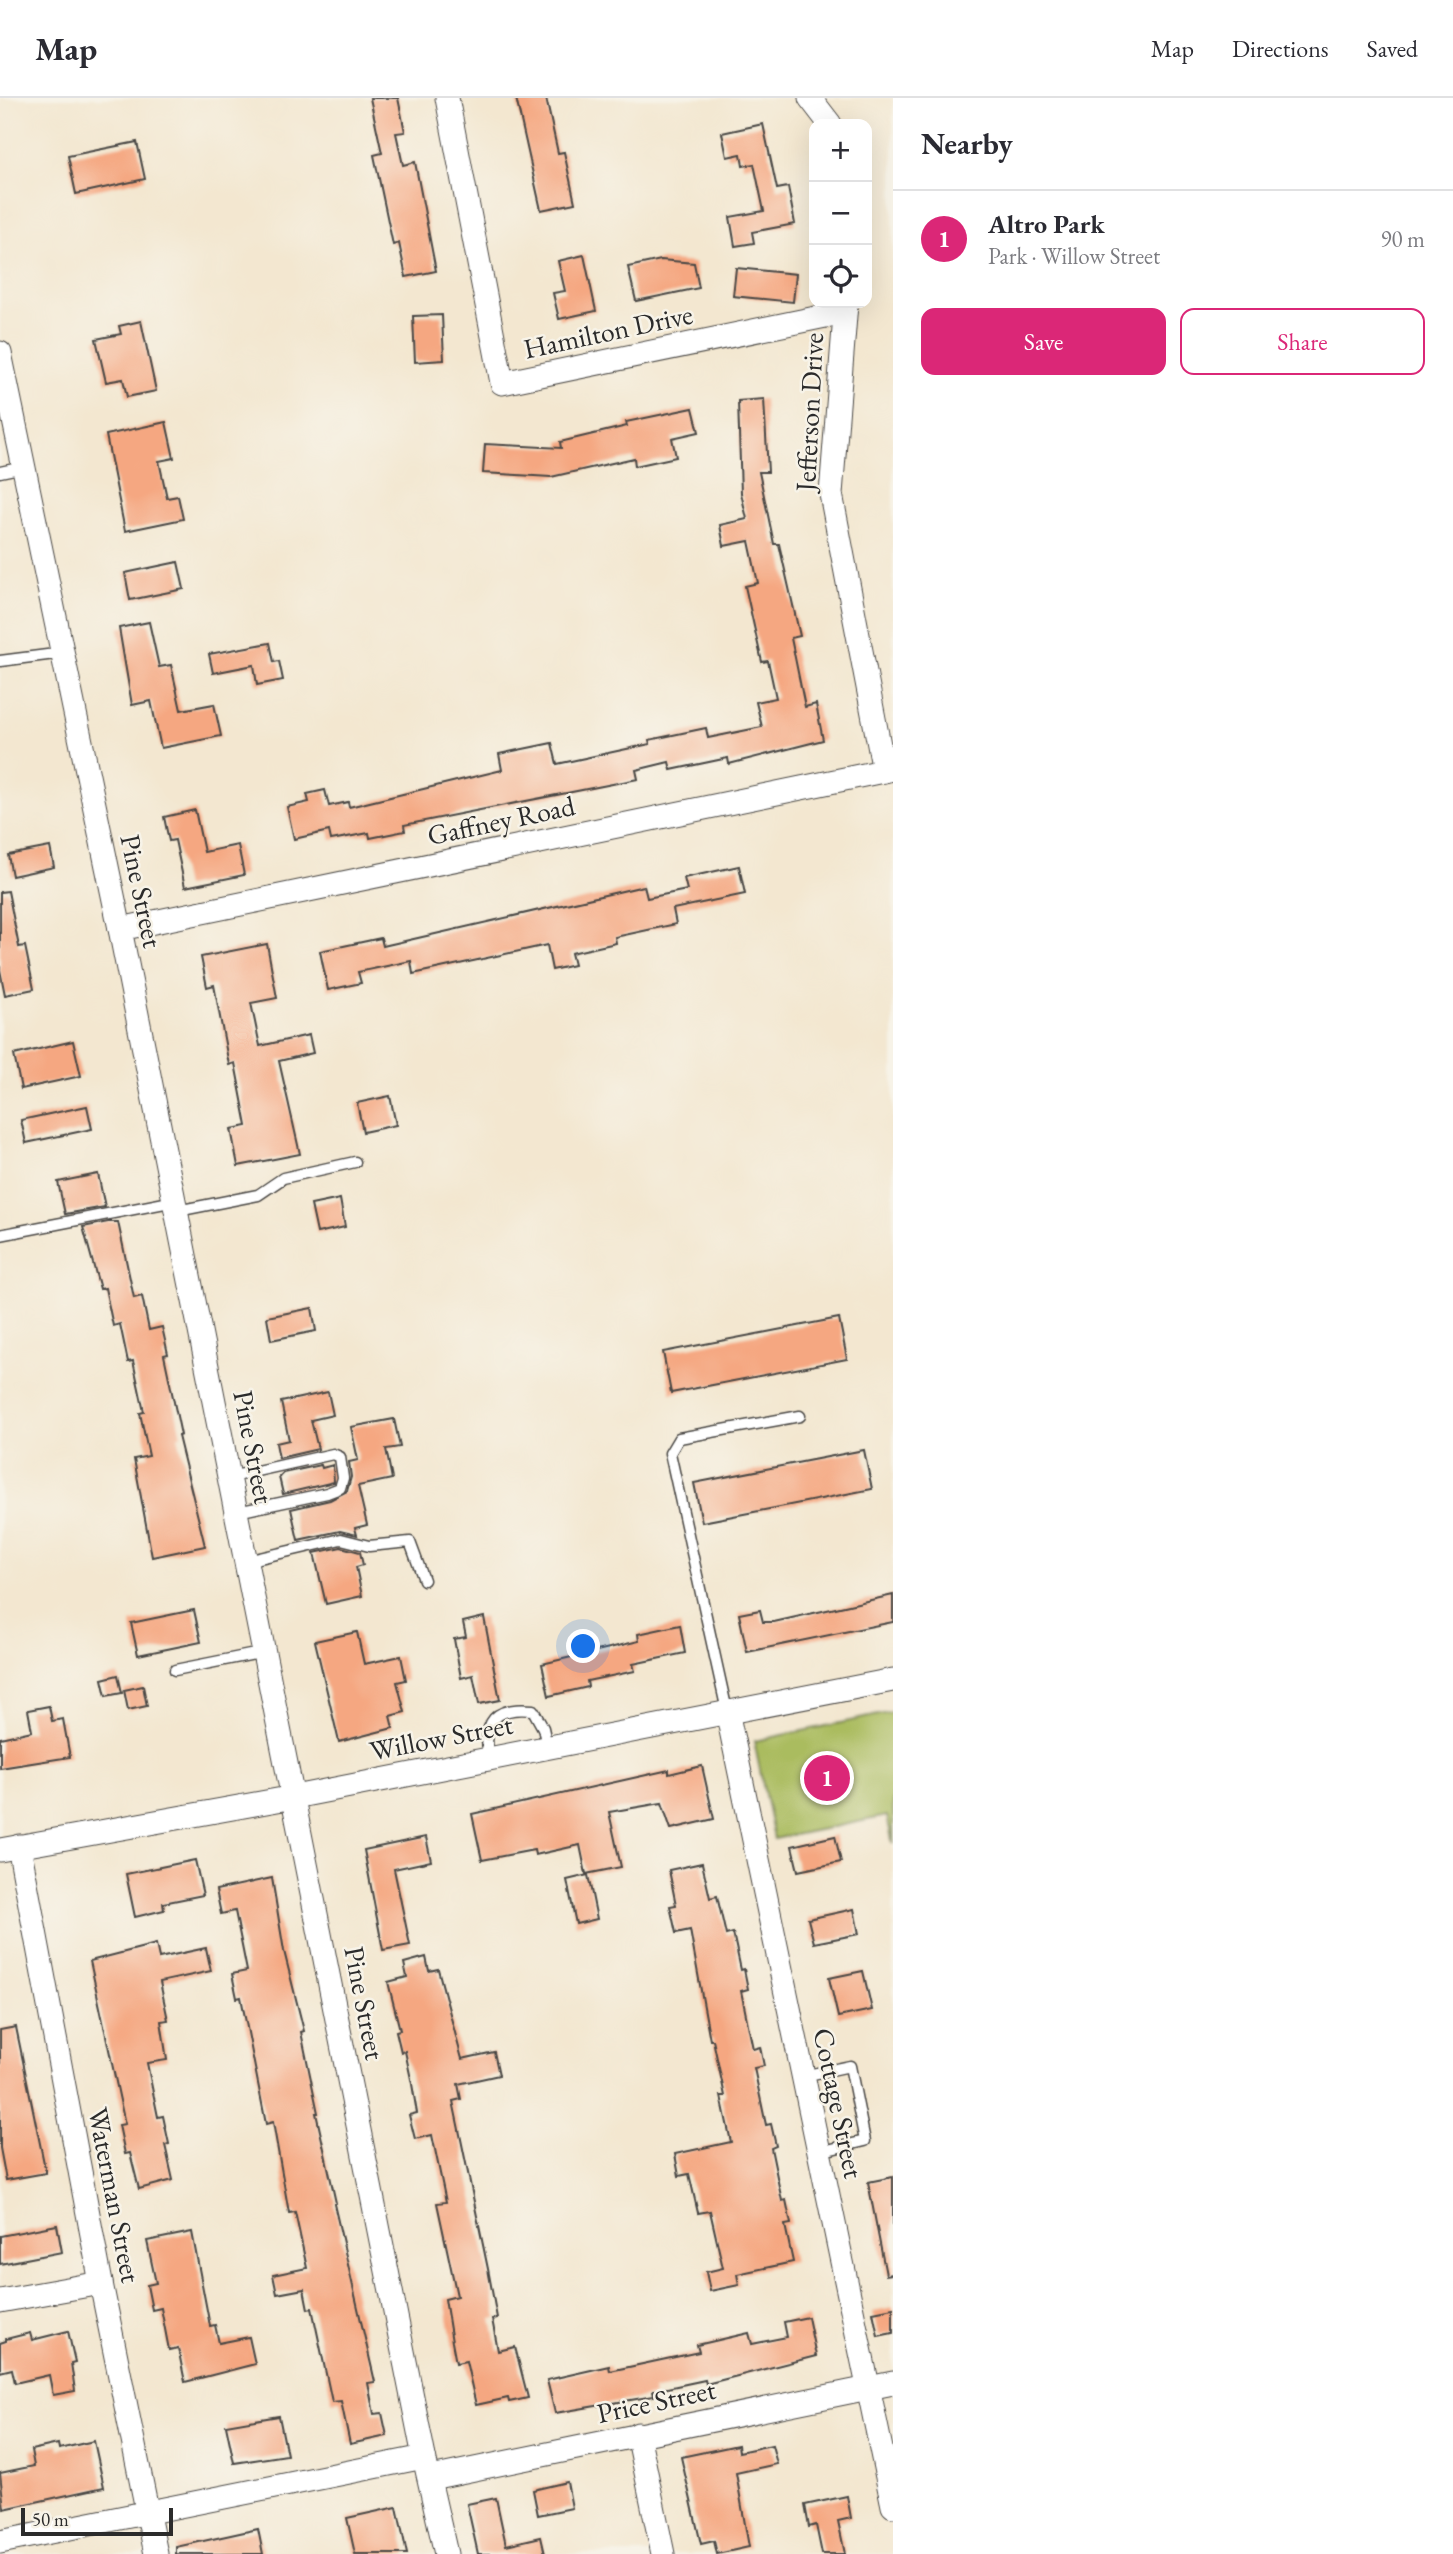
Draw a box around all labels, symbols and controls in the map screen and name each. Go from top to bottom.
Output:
text: Map [35,27,97,70]
text: Map [1151,33,1194,64]
text: Directions [1232,33,1329,64]
text: Saved [1367,33,1418,64]
map controls [809,119,872,308]
button: + [809,119,872,182]
text: Nearby [921,124,1013,163]
button: − [809,182,872,245]
text: Altro Park [988,207,1105,241]
text: 1 [938,224,950,254]
text: 90 m [1380,224,1425,254]
text: Park · Willow Street [988,241,1160,271]
button: locate [809,245,872,308]
street label: Hamilton Drive [520,295,696,366]
button: Save [921,308,1166,375]
button: Share [1180,308,1425,375]
street label: Jefferson Drive [787,331,831,494]
street label: Gaffney Road [424,787,579,853]
street label: Pine Street [112,831,172,951]
street label: Pine Street [225,1387,283,1507]
your location [566,1629,600,1663]
street label: Willow Street [366,1705,516,1769]
pin: 1 [804,1752,850,1804]
street label: Pine Street [336,1943,394,2063]
street label: Cottage Street [806,2025,873,2182]
street label: Waterman Street [80,2104,150,2286]
street label: Price Street [593,2371,719,2431]
scale bar [21,2505,173,2537]
text: 50 m [32,2507,69,2532]

